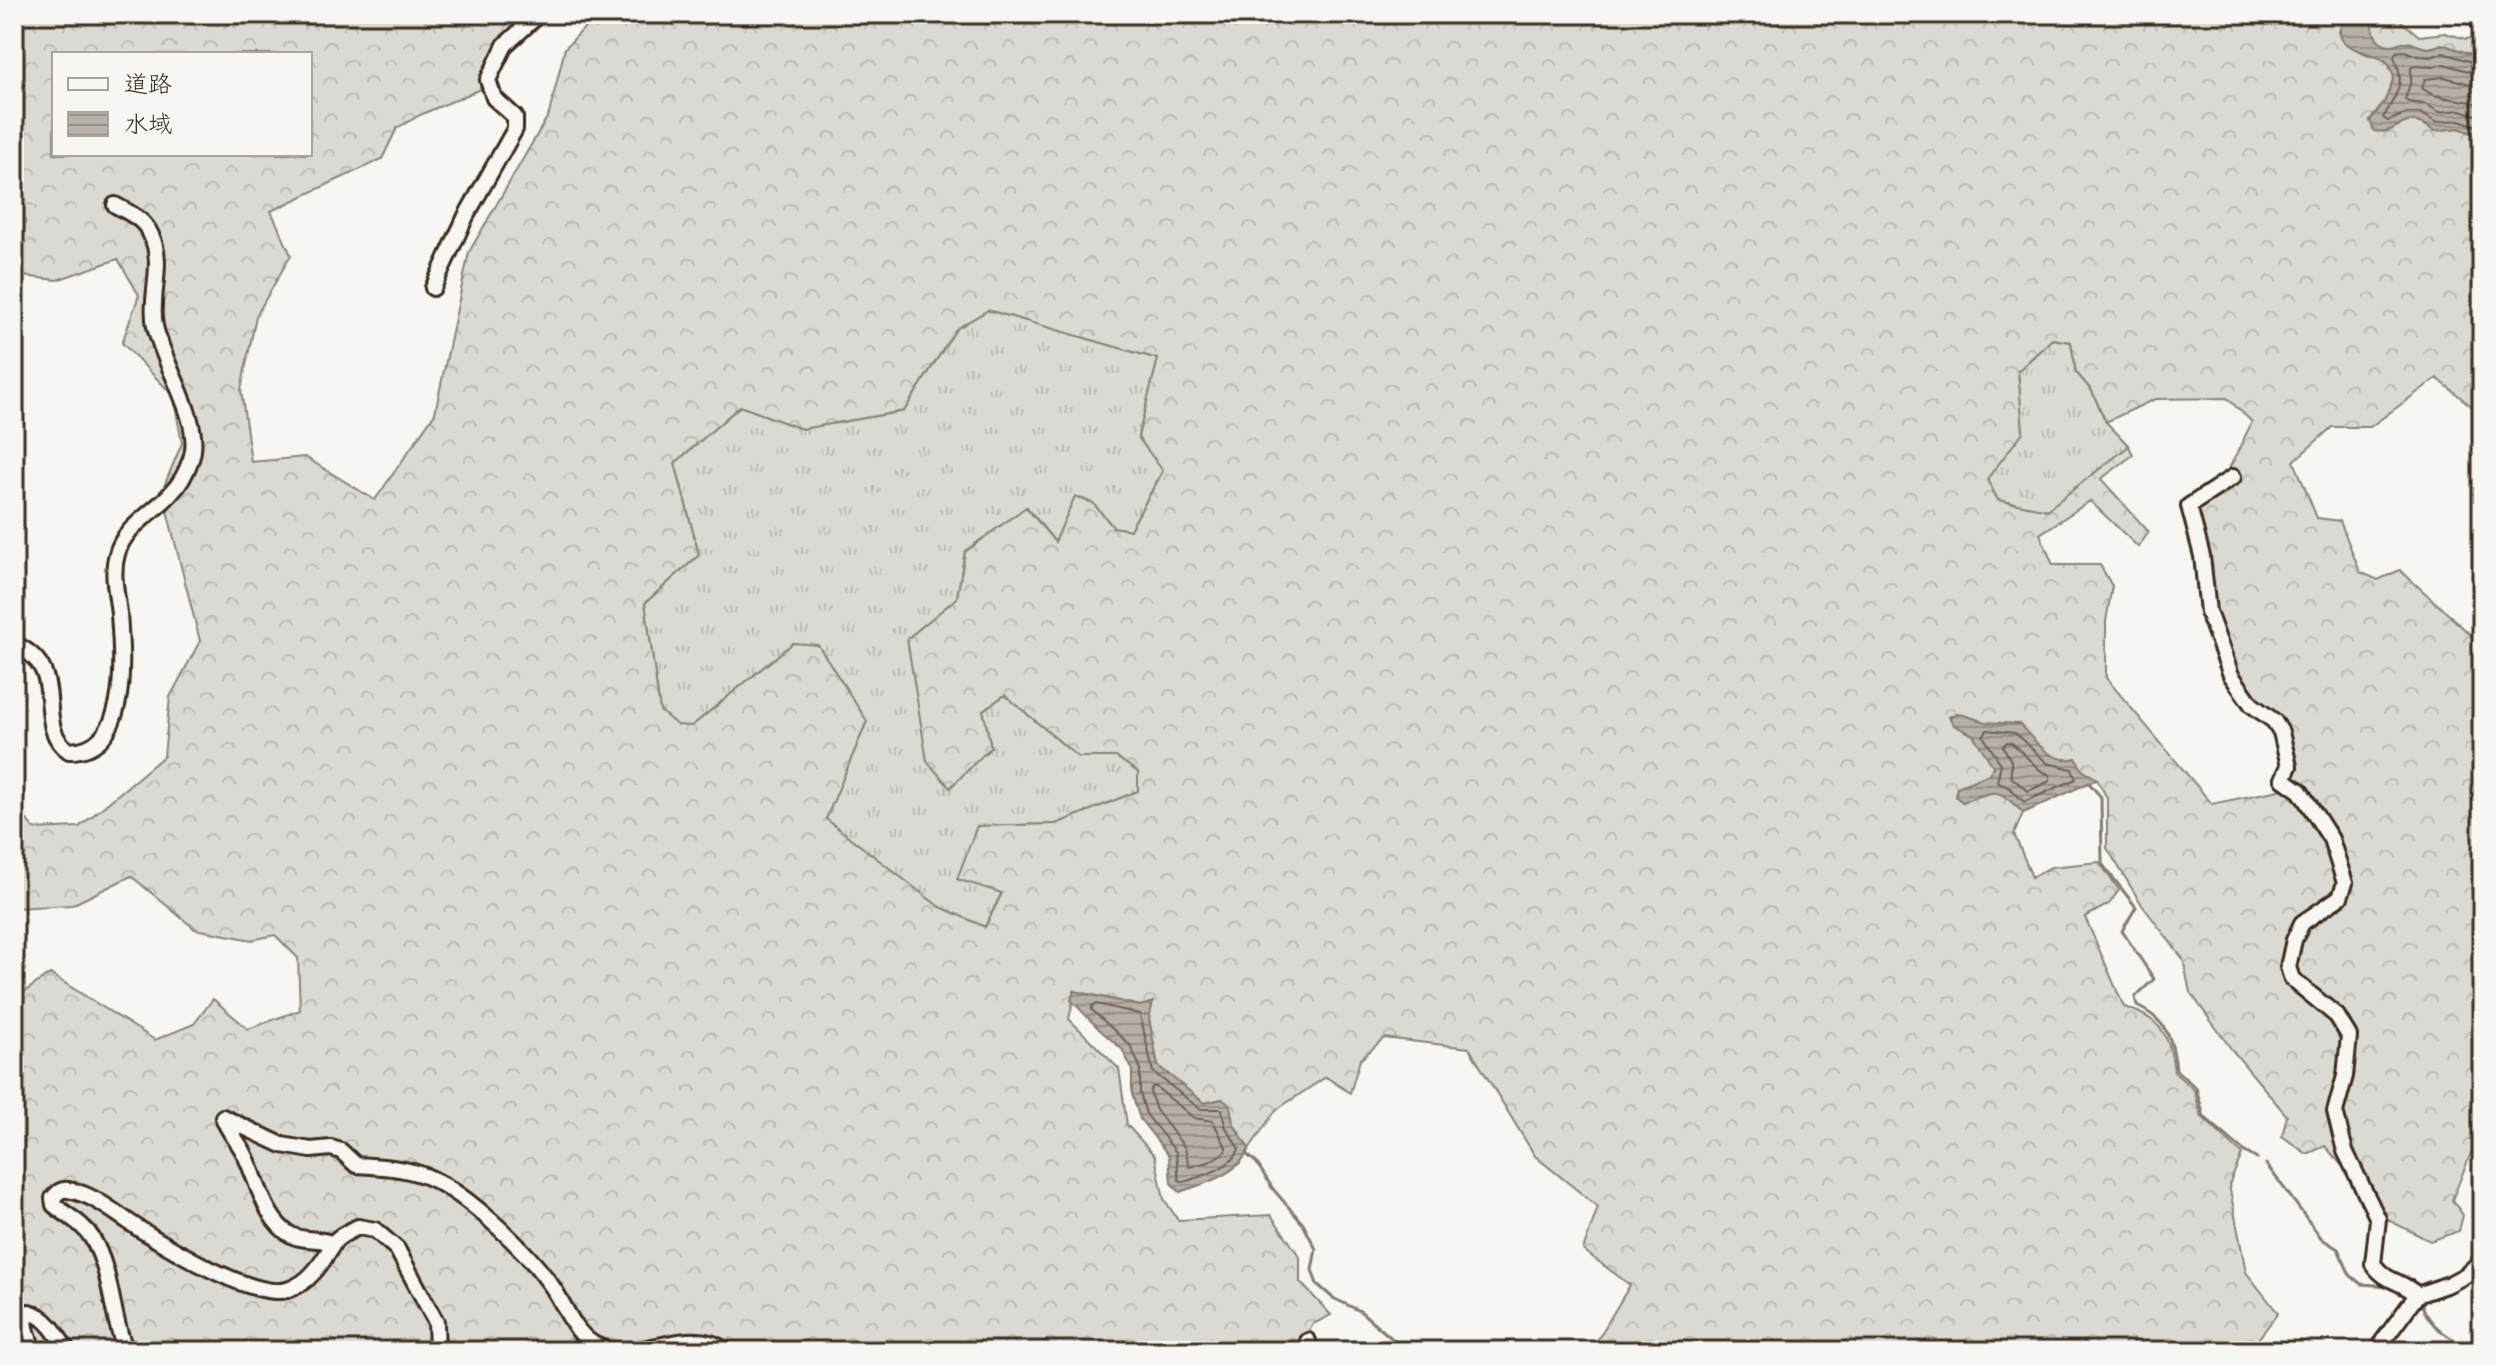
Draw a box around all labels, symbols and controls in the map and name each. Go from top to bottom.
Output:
legend [52,52,312,156]
text: 道路 [124,64,172,100]
text: 水域 [124,104,172,140]

